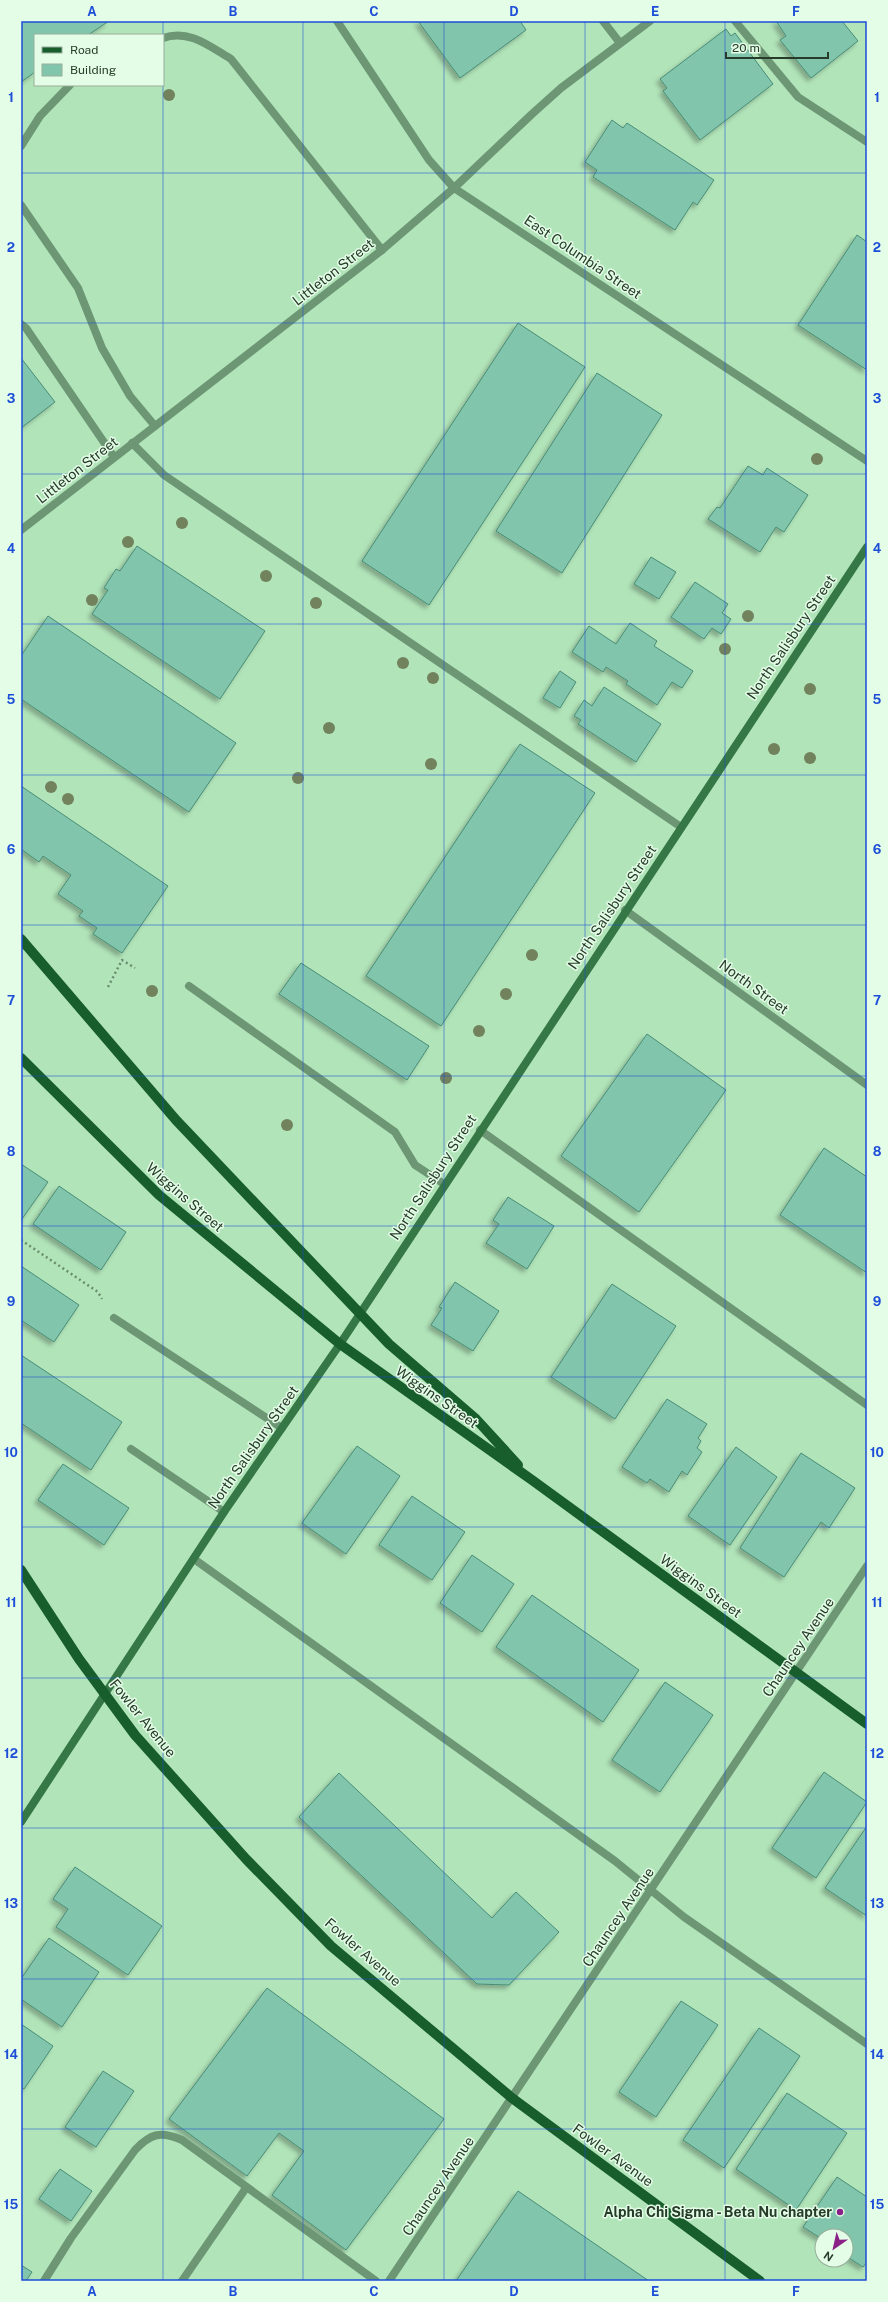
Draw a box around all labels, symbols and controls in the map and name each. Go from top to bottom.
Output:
text: A [87,4,97,19]
text: B [229,4,238,19]
text: C [369,4,379,19]
text: D [509,4,519,19]
text: E [651,4,659,19]
text: F [792,4,800,19]
legend [34,34,164,86]
scale bar [726,34,828,60]
text: 20 m [732,41,760,55]
text: Road [70,43,98,57]
text: Building [70,63,116,77]
text: 1 [8,90,14,105]
text: 1 [874,90,880,105]
street label: East Columbia Street [521,212,645,302]
street label: Littleton Street [289,235,377,309]
text: 2 [7,240,15,255]
text: 2 [873,240,881,255]
text: 3 [7,391,16,406]
text: 3 [873,391,882,406]
street label: Littleton Street [33,433,121,507]
text: 4 [7,541,16,556]
text: 4 [873,541,882,556]
street label: North Salisbury Street [743,572,839,702]
text: 5 [7,692,16,707]
text: 5 [873,692,882,707]
text: 6 [7,842,16,857]
street label: North Salisbury Street [564,842,660,972]
text: 6 [873,842,882,857]
street label: North Street [716,957,792,1017]
text: 7 [7,993,15,1008]
text: 7 [873,993,881,1008]
street label: North Salisbury Street [386,1111,480,1243]
text: 8 [7,1144,16,1159]
text: 8 [873,1144,882,1159]
street label: Wiggins Street [143,1159,227,1235]
text: 9 [7,1294,15,1309]
text: 9 [873,1294,881,1309]
street label: Wiggins Street [393,1363,481,1431]
street label: North Salisbury Street [204,1382,302,1512]
text: 10 [4,1445,18,1460]
text: 10 [870,1445,884,1460]
street label: Wiggins Street [657,1551,745,1621]
street label: Chauncey Avenue [759,1594,837,1700]
text: 11 [5,1595,17,1610]
text: 11 [871,1595,883,1610]
street label: Fowler Avenue [107,1676,179,1760]
text: 12 [4,1746,18,1761]
text: 12 [870,1746,884,1761]
street label: Chauncey Avenue [579,1864,657,1970]
text: 13 [4,1896,18,1911]
text: 13 [870,1896,884,1911]
street label: Fowler Avenue [322,1915,404,1989]
text: 14 [4,2047,19,2062]
text: 14 [870,2047,885,2062]
street label: Fowler Avenue [570,2120,656,2190]
street label: Chauncey Avenue [399,2133,477,2239]
text: 15 [4,2197,18,2212]
text: 15 [870,2197,884,2212]
place label: Alpha Chi Sigma - Beta Nu chapter [603,2204,832,2220]
marker: Alpha Chi Sigma - Beta Nu chapter [835,2207,845,2217]
north arrow [814,2228,854,2268]
text: N [821,2249,835,2264]
text: A [87,2284,97,2299]
text: B [229,2284,238,2299]
text: C [369,2284,379,2299]
text: D [509,2284,519,2299]
text: E [651,2284,659,2299]
text: F [792,2284,800,2299]

